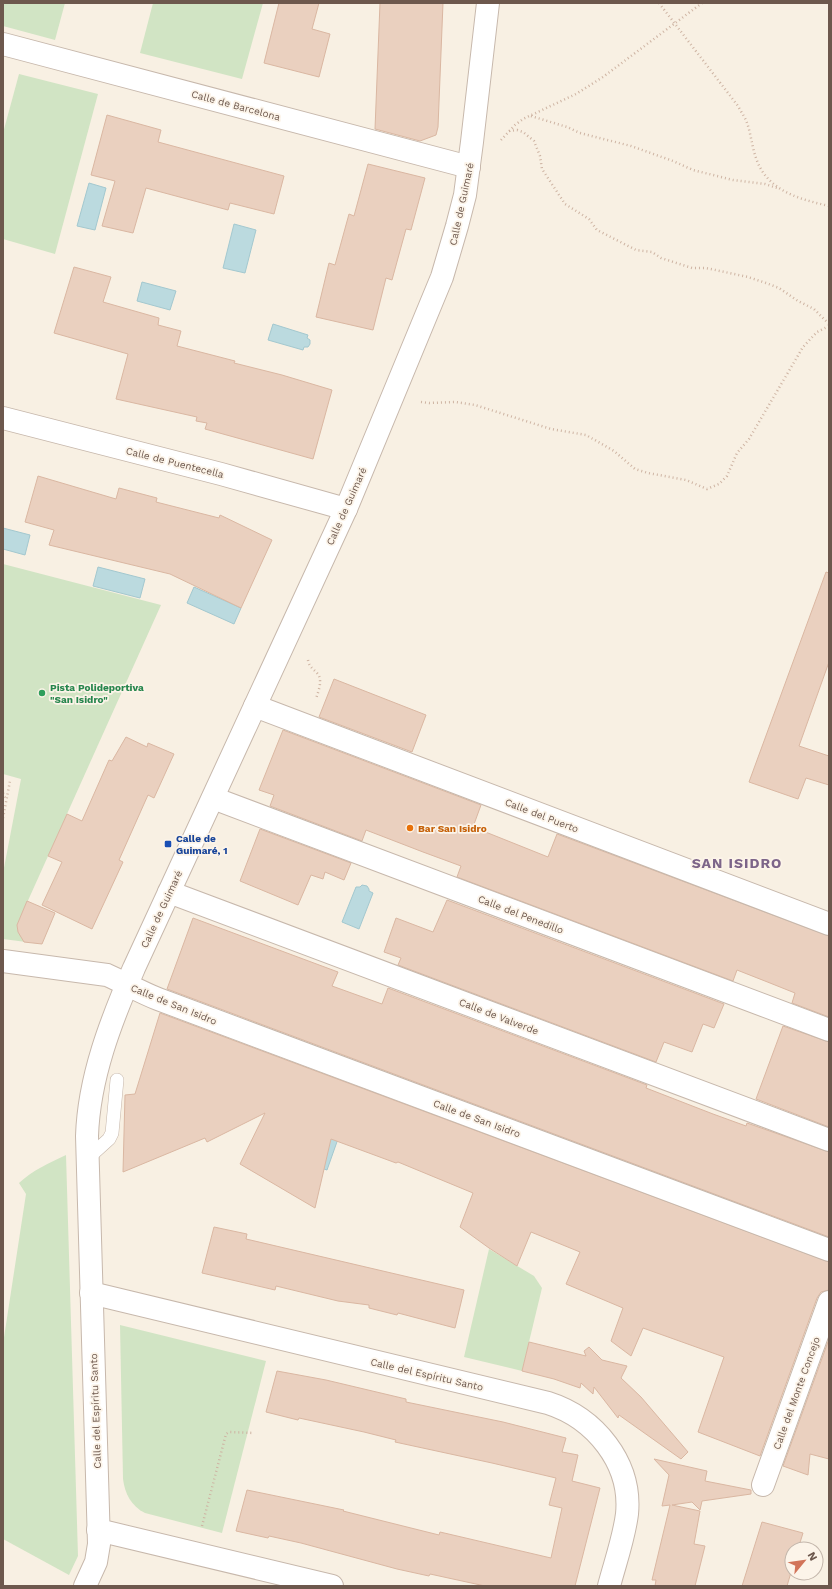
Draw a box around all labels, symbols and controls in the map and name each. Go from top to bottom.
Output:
street label: Calle de Barcelona [190,88,282,123]
street label: Calle de Guimaré [447,162,476,246]
street label: Calle de Puentecella [125,445,225,480]
street label: Calle de Guimaré [324,465,369,547]
place label: Pista Polideportiva "San Isidro" [50,682,144,705]
marker: Pista Polideportiva "San Isidro" [37,688,47,698]
street label: Calle del Puerto [503,796,580,835]
marker: Bar San Isidro [405,823,415,833]
place label: Bar San Isidro [418,823,487,834]
place label: Calle de Guimaré, 1 [176,833,228,856]
marker: Calle de Guimaré, 1 [163,839,173,849]
district label: SAN ISIDRO [692,855,782,871]
street label: Calle de Guimaré [139,869,184,950]
street label: Calle del Penedillo [476,893,565,936]
street label: Calle de San Isidro [129,982,218,1027]
street label: Calle de Valverde [458,996,540,1037]
street label: Calle de San Isidro [432,1098,522,1139]
street label: Calle del Monte Concejo [771,1335,822,1451]
street label: Calle del Espíritu Santo [88,1353,103,1469]
street label: Calle del Espíritu Santo [369,1356,484,1393]
north arrow [784,1541,824,1581]
text: N [805,1550,820,1563]

